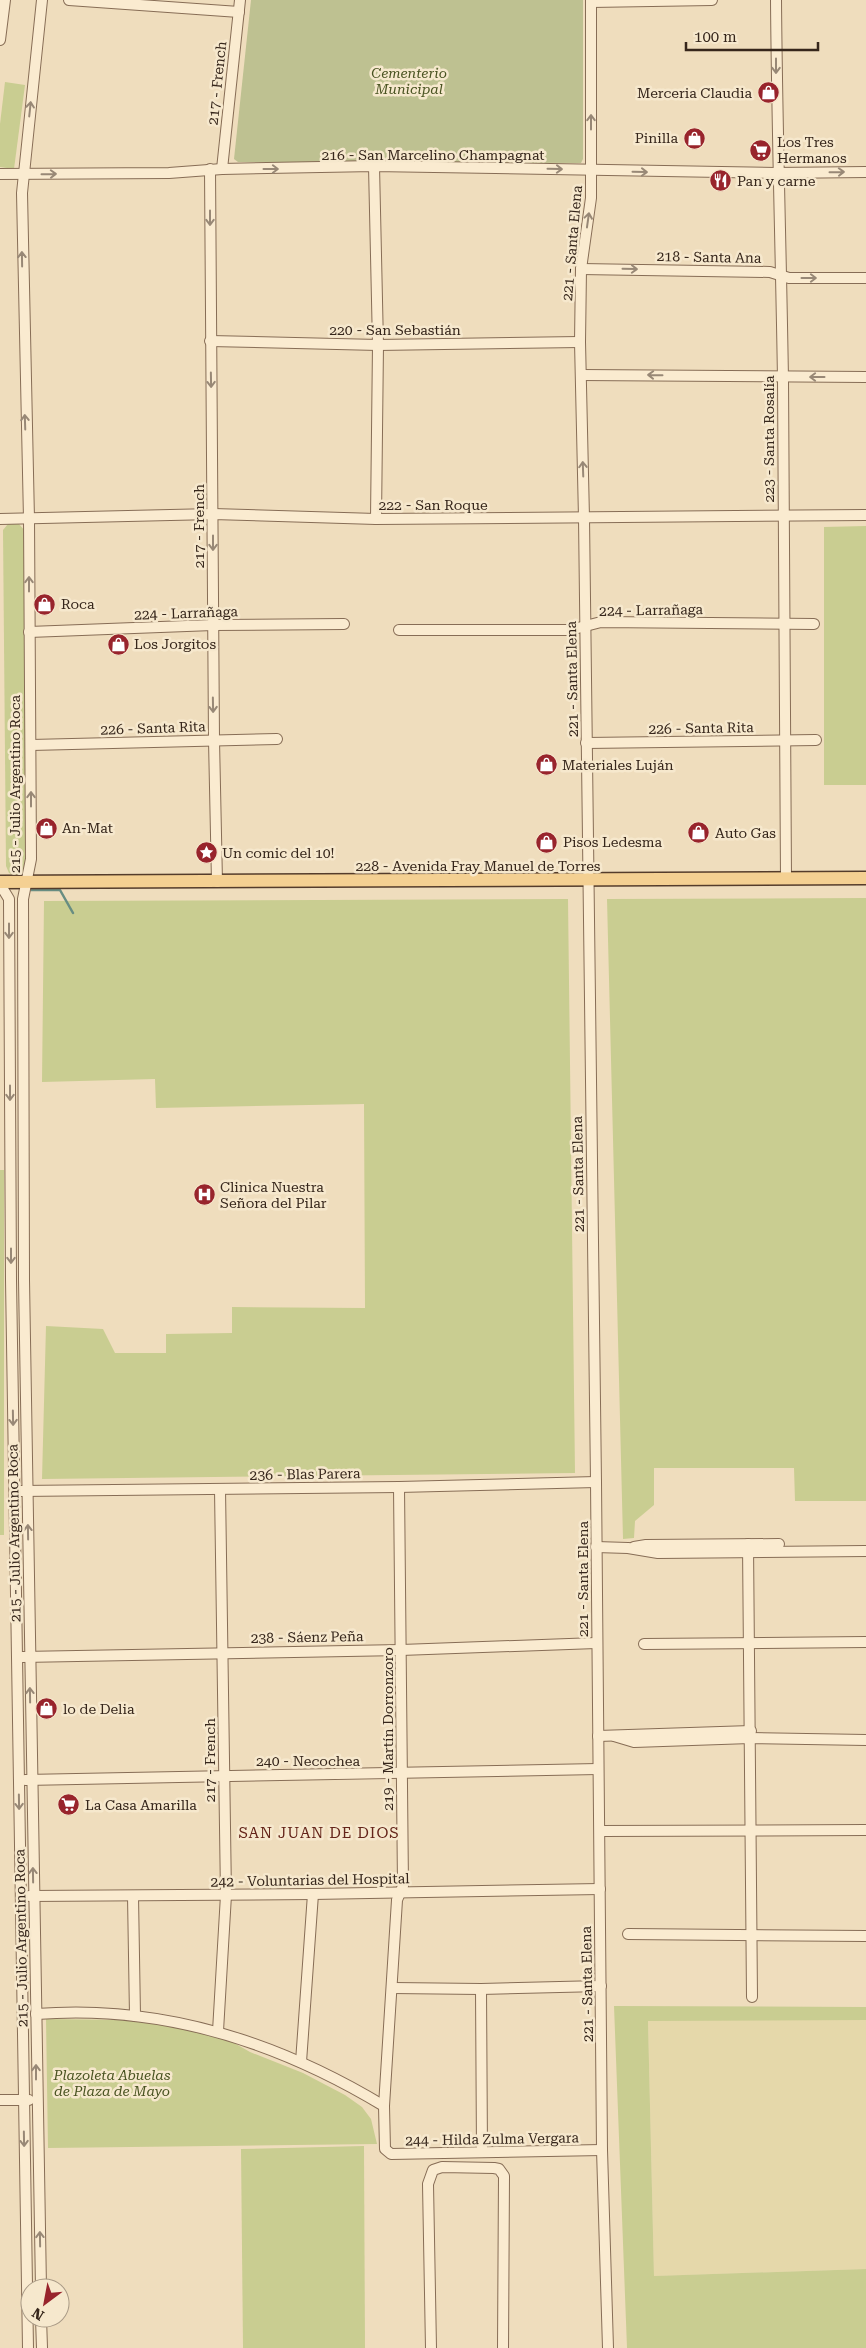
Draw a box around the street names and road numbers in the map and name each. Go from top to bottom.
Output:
street label: 217 - French [205,40,229,126]
street label: 216 - San Marcelino Champagnat [321,147,545,163]
street label: 221 - Santa Elena [559,184,585,302]
street label: 218 - Santa Ana [656,248,762,266]
street label: 220 - San Sebastián [329,322,461,338]
street label: 223 - Santa Rosalía [761,375,777,503]
street label: 217 - French [191,484,207,568]
street label: 222 - San Roque [378,497,488,513]
street label: 224 - Larrañaga [599,601,704,619]
street label: 224 - Larrañaga [134,603,239,623]
street label: 221 - Santa Elena [563,620,581,737]
street label: 215 - Julio Argentino Roca [7,695,23,873]
street label: 226 - Santa Rita [100,718,206,738]
street label: 226 - Santa Rita [648,719,754,737]
street label: 228 - Avenida Fray Manuel de Torres [356,858,601,874]
street label: 221 - Santa Elena [569,1115,587,1232]
street label: 215 - Julio Argentino Roca [4,1443,24,1622]
street label: 236 - Blas Parera [249,1465,361,1483]
street label: 221 - Santa Elena [575,1521,591,1637]
street label: 238 - Sáenz Peña [250,1628,364,1646]
street label: 219 - Martín Dorronzoro [380,1647,396,1811]
street label: 217 - French [202,1718,218,1802]
street label: 240 - Necochea [256,1753,360,1769]
street label: 215 - Julio Argentino Roca [11,1848,31,2027]
street label: 242 - Voluntarias del Hospital [210,1870,410,1890]
street label: 221 - Santa Elena [578,1925,596,2042]
street label: 244 - Hilda Zulma Vergara [405,2129,579,2149]

